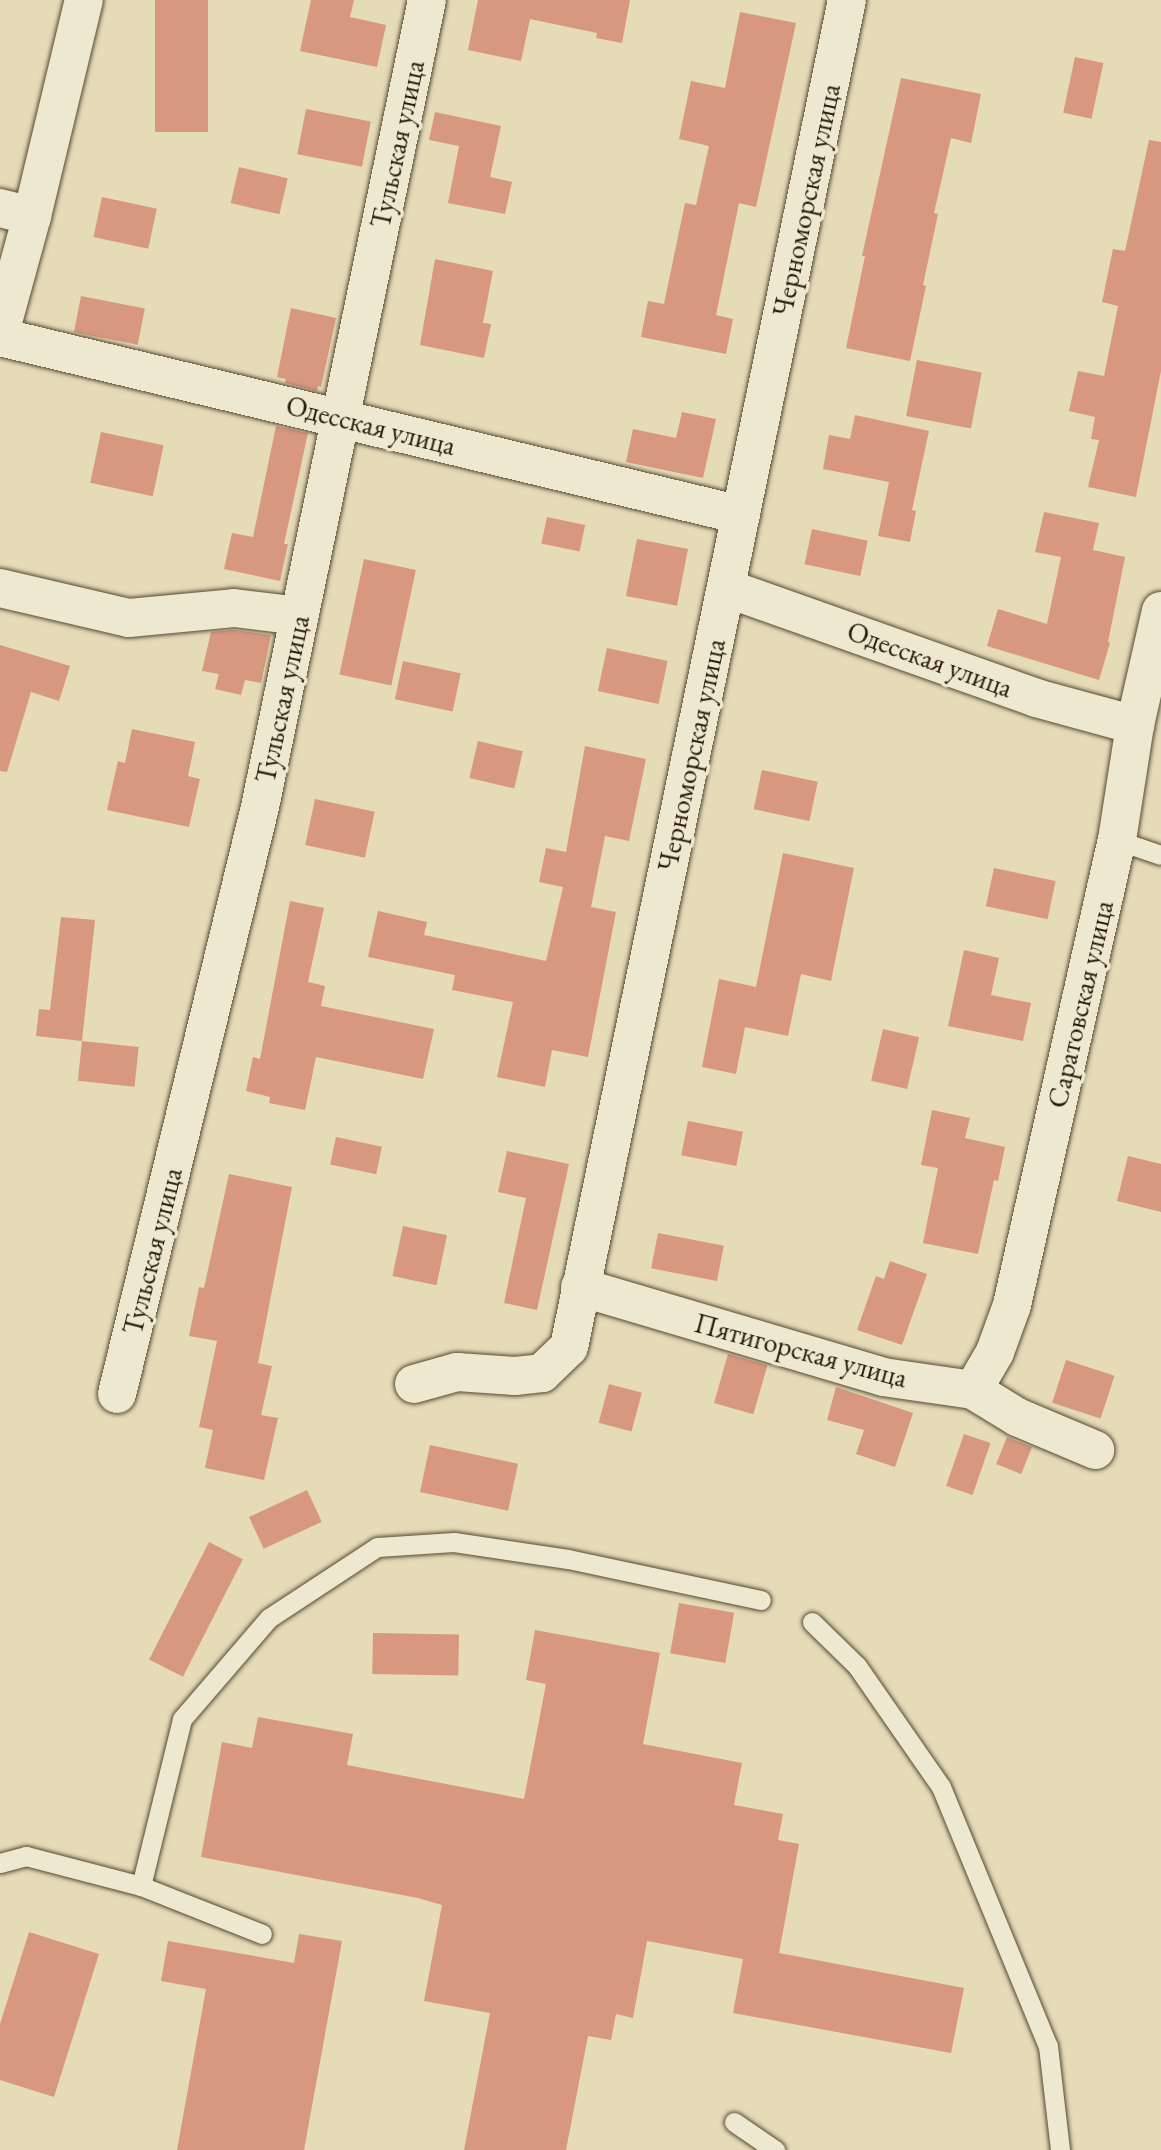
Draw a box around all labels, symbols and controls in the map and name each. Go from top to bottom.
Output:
street label: Тульская улица [363,57,431,231]
street label: Черноморская улица [765,81,847,319]
street label: Одесская улица [283,388,459,462]
street label: Тульская улица [248,612,316,786]
street label: Одесская улица [843,614,1017,704]
street label: Черноморская улица [650,636,732,874]
street label: Саратовская улица [1040,897,1120,1111]
street label: Тульская улица [115,1164,189,1338]
street label: Пятигорская улица [691,1305,911,1395]

